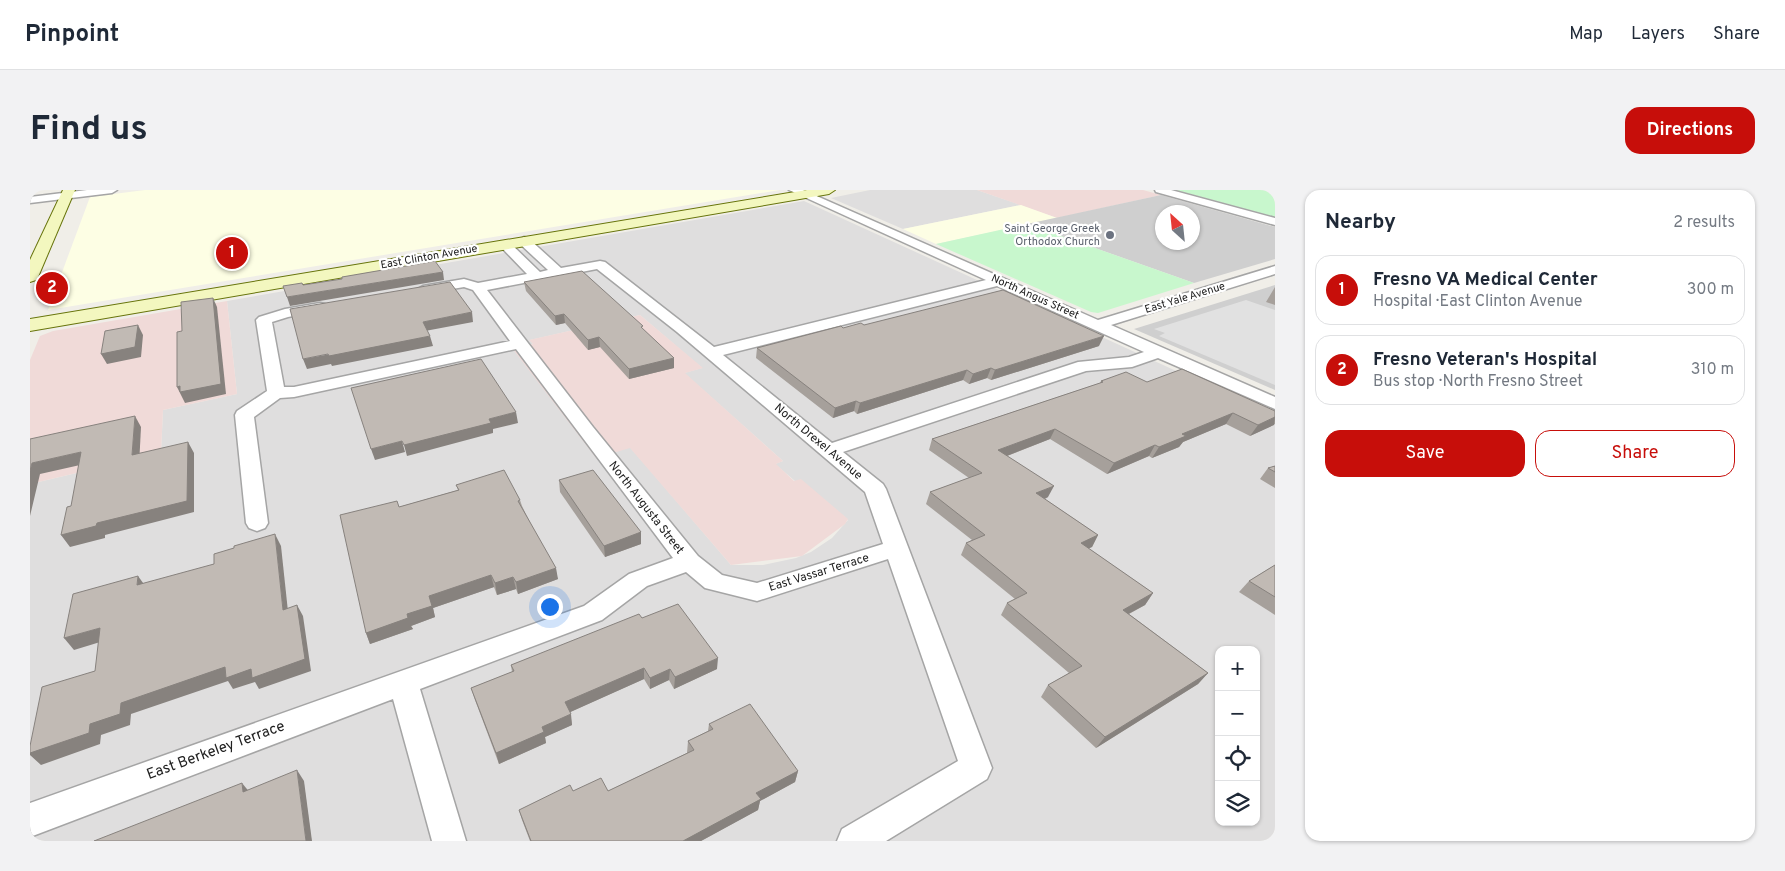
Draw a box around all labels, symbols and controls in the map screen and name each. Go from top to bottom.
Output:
text: Pinpoint [25,20,119,50]
text: Map [1569,23,1603,46]
text: Layers [1631,23,1685,46]
text: Share [1713,23,1760,46]
button: Directions [1625,107,1755,154]
text: Find us [30,108,148,152]
north arrow [1155,205,1200,250]
text: Nearby [1325,209,1396,236]
text: 2 results [1673,213,1735,233]
place label: Saint George Greek Orthodox Church [1004,222,1100,249]
marker: Saint George Greek Orthodox Church [1104,229,1116,241]
pin: 1 [216,234,248,272]
street label: East Clinton Avenue [379,242,479,272]
text: Fresno VA Medical Center [1373,268,1598,292]
pin: 2 [36,269,68,307]
street label: North Angus Street [989,271,1081,323]
street label: East Yale Avenue [1143,279,1227,317]
text: 1 [1339,280,1345,300]
text: 300 m [1687,280,1734,300]
text: Hospital · East Clinton Avenue [1373,292,1582,312]
text: Fresno Veteran's Hospital [1373,348,1597,372]
text: 2 [1337,360,1347,380]
text: 310 m [1691,360,1734,380]
text: Bus stop · North Fresno Street [1373,372,1583,392]
street label: North Drexel Avenue [771,400,865,484]
button: Save [1325,430,1525,477]
button: Share [1535,430,1735,477]
street label: North Augusta Street [605,458,687,558]
street label: East Vassar Terrace [767,550,871,596]
your location [537,594,563,620]
map controls [1215,646,1260,826]
button: + [1215,646,1260,691]
button: − [1215,691,1260,736]
street label: East Berkeley Terrace [144,717,288,785]
button: locate [1215,736,1260,781]
button: layers [1215,781,1260,826]

